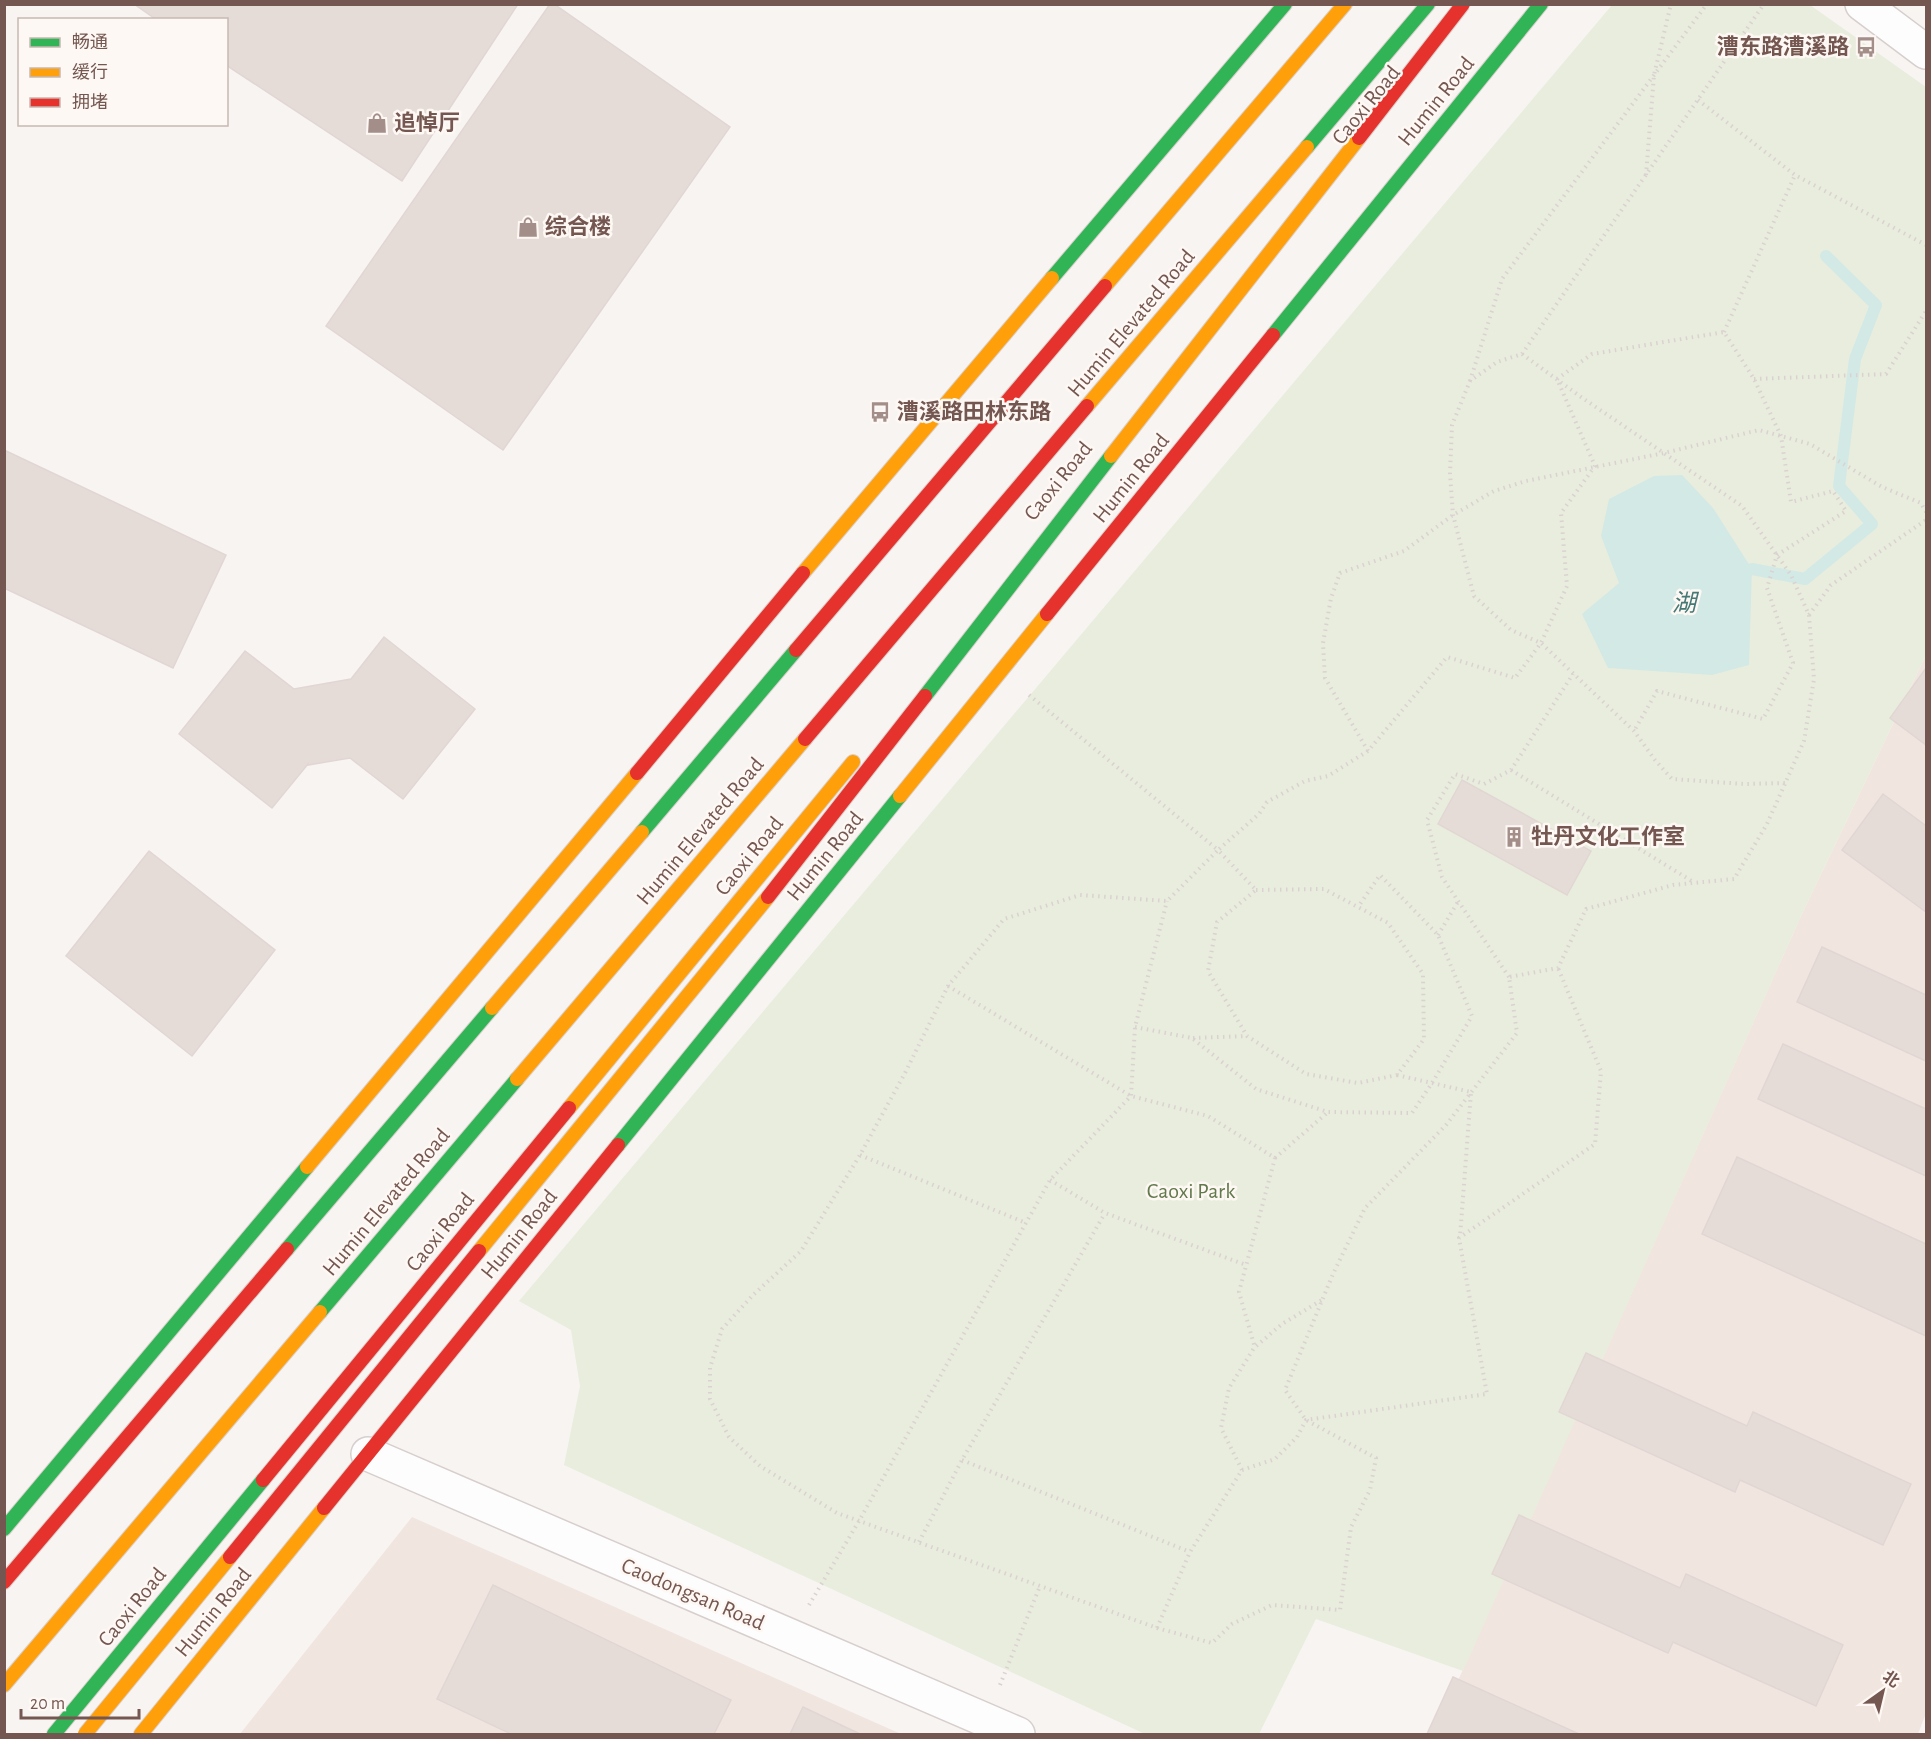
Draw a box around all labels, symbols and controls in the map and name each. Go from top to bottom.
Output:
legend [18,18,228,126]
text: 畅通 [72,32,108,52]
place label: 漕东路漕溪路 [1717,35,1849,58]
bus stop icon: 漕东路漕溪路 [1854,35,1878,59]
street label: Humin Road [1394,52,1478,150]
street label: Caoxi Road [1328,61,1404,149]
text: 缓行 [72,62,108,82]
text: 拥堵 [72,92,108,112]
shop icon: 追悼厅 [365,111,389,135]
place label: 追悼厅 [394,111,460,134]
shop icon: 综合楼 [516,215,540,239]
place label: 综合楼 [545,215,611,238]
street label: Humin Elevated Road [1063,245,1199,401]
bus stop icon: 漕溪路田林东路 [868,400,892,424]
place label: 漕溪路田林东路 [897,400,1051,423]
street label: Humin Road [1089,429,1173,527]
street label: Caoxi Road [1020,437,1096,525]
water label: 湖 [1672,591,1700,616]
street label: Humin Elevated Road [632,753,768,909]
street label: Humin Road [783,807,867,905]
street label: Caoxi Road [711,812,787,900]
place label: 牡丹文化工作室 [1531,824,1685,848]
building icon: 牡丹文化工作室 [1502,825,1526,849]
street label: Humin Elevated Road [318,1124,454,1280]
park label: Caoxi Park [1147,1180,1235,1202]
street label: Humin Road [477,1185,561,1283]
street label: Caoxi Road [402,1188,478,1276]
street label: Caodongsan Road [618,1554,768,1634]
street label: Caoxi Road [94,1563,170,1651]
street label: Humin Road [171,1563,255,1661]
north arrow [1853,1661,1913,1721]
text: 北 [1880,1667,1903,1691]
scale bar [21,1682,140,1720]
text: 20 m [30,1695,65,1713]

